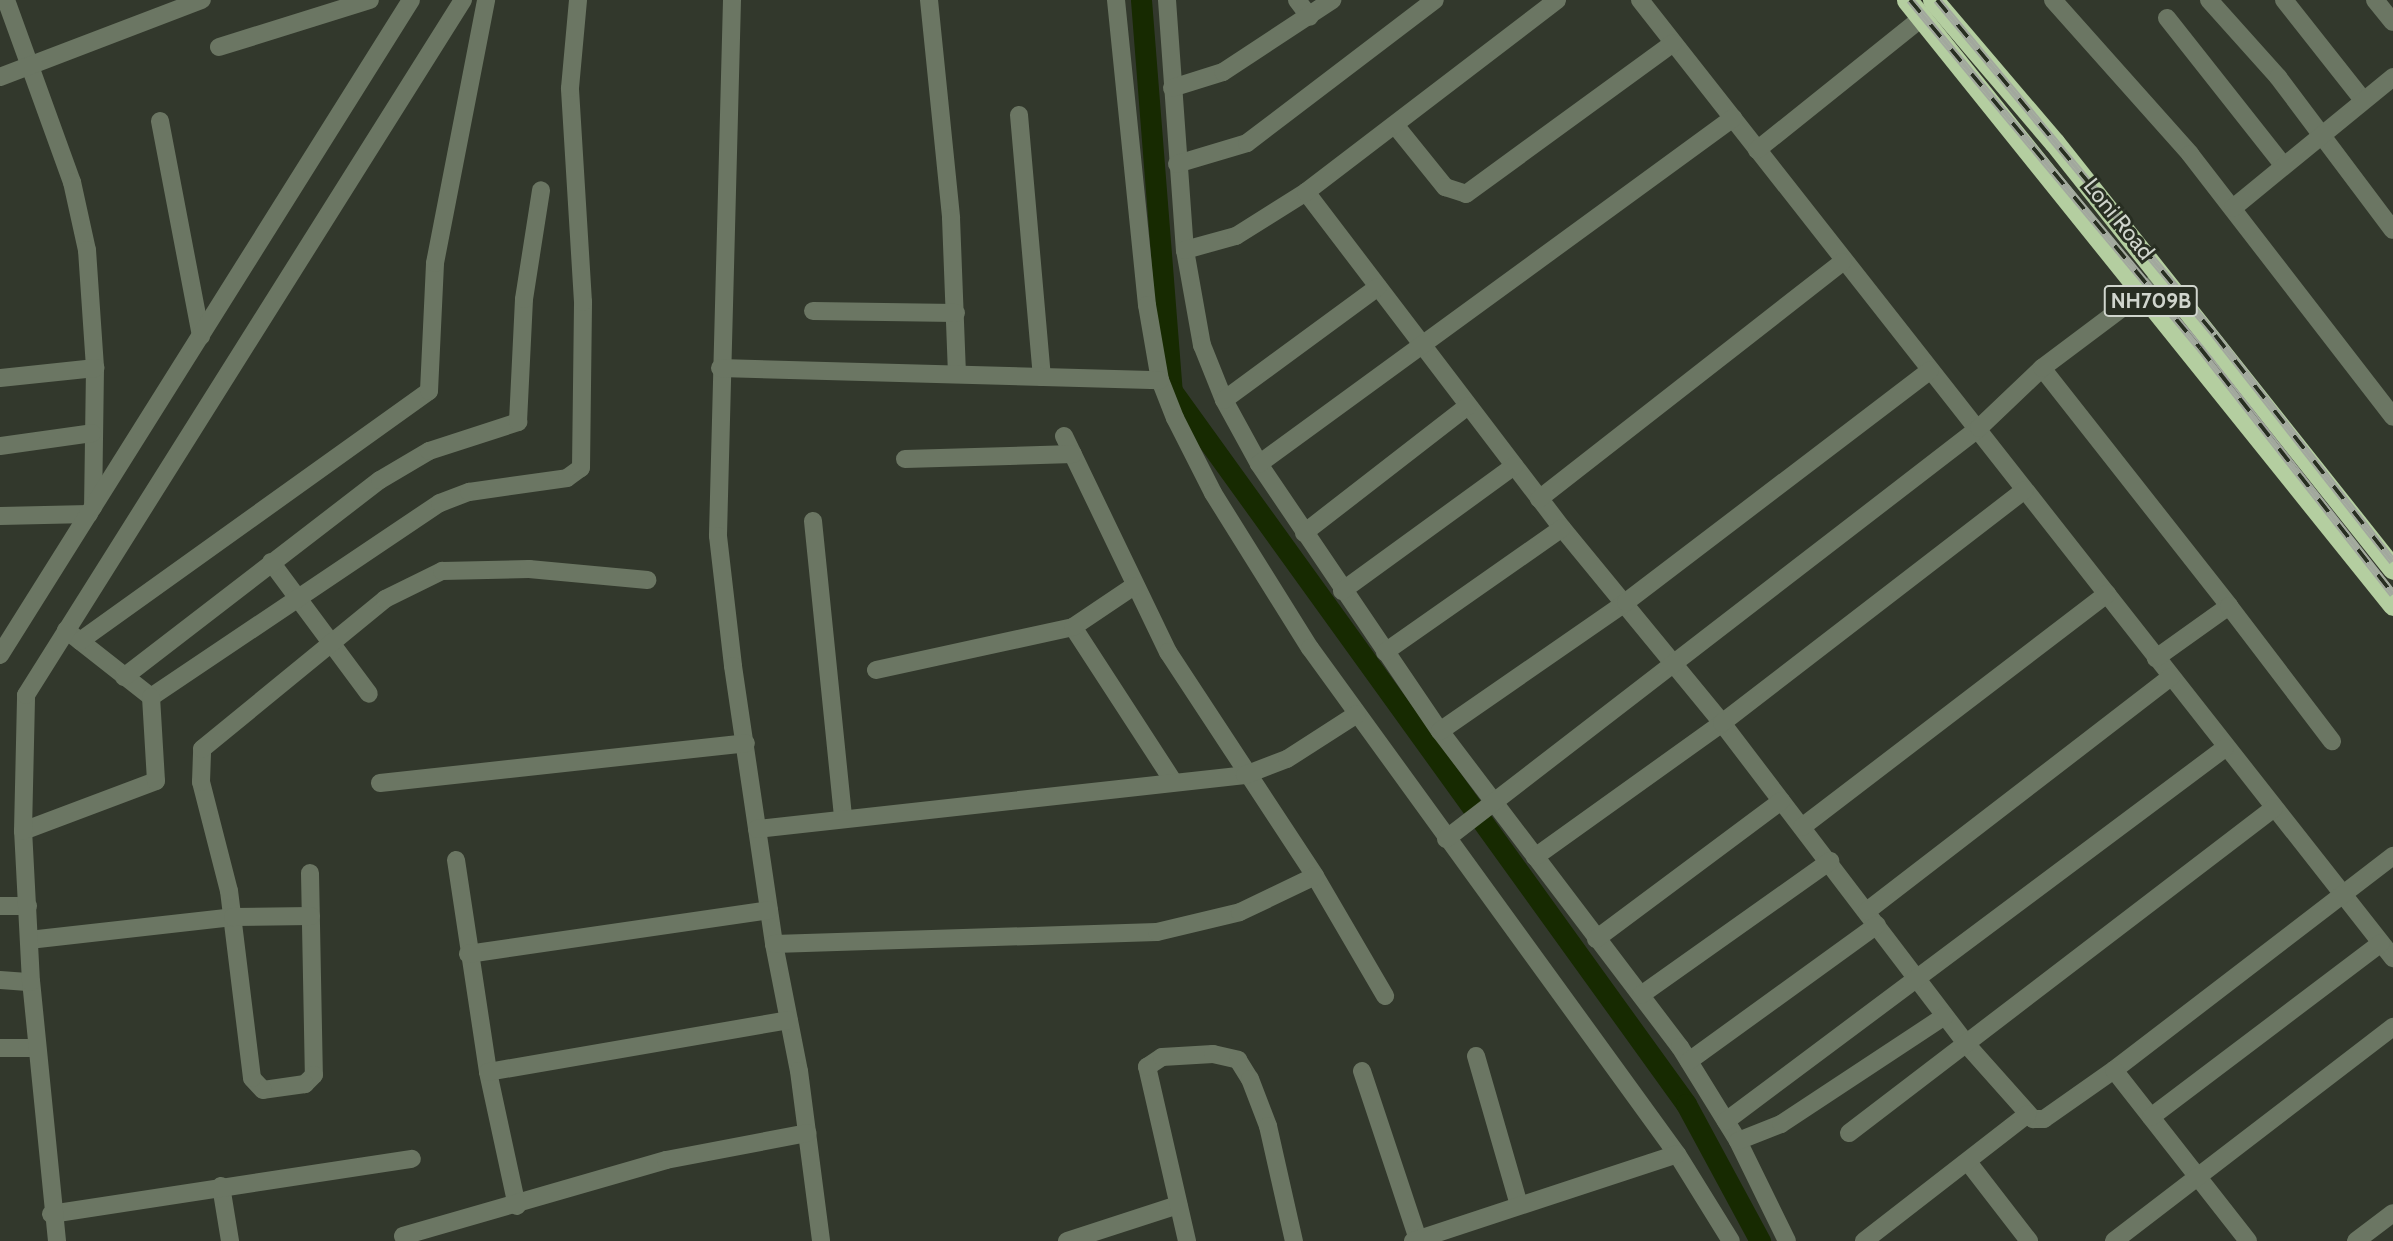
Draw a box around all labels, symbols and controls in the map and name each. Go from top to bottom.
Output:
street label: Loni Road [2078,173,2160,265]
road number: NH709B [2104,284,2198,318]

